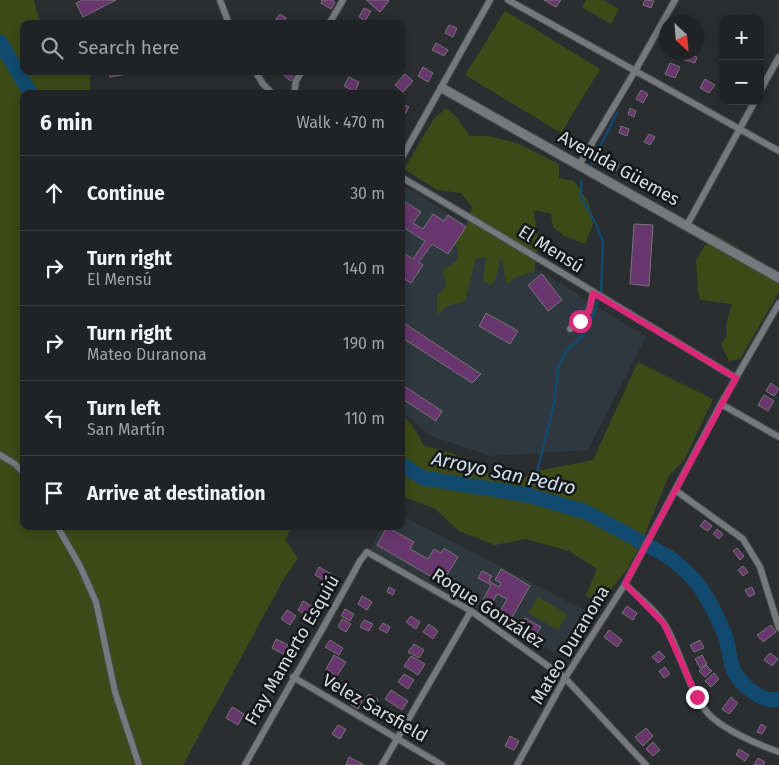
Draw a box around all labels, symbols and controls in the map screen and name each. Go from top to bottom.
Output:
north arrow [659,15,704,60]
map controls [719,15,764,105]
button: + [719,15,764,60]
search box [20,20,405,75]
icon: search [38,34,66,62]
text: Search here [78,36,179,59]
button: − [719,60,764,105]
text: 6 min [40,110,93,136]
text: Walk · 470 m [297,113,385,132]
street label: Avenida Güemes [555,126,683,210]
icon: ahead [40,179,68,207]
text: Continue [87,182,165,205]
text: 30 m [350,184,385,203]
street label: El Mensú [514,220,588,278]
text: Turn right [87,247,172,270]
icon: right [40,254,68,282]
text: 140 m [343,259,385,278]
text: El Mensú [87,270,152,289]
route start [569,310,592,333]
text: Turn right [87,322,172,345]
icon: right [40,329,68,357]
text: 190 m [343,334,385,353]
text: Mateo Duranona [87,345,207,364]
text: Turn left [87,397,161,420]
icon: left [40,404,68,432]
text: 110 m [344,409,385,428]
text: San Martín [87,420,165,439]
water label: Arroyo San Pedro [429,446,578,499]
icon: arrive [40,479,68,507]
text: Arrive at destination [87,482,266,505]
street label: Roque González [428,564,548,653]
street label: Fray Mamerto Esquiú [240,571,344,729]
street label: Mateo Duranona [526,582,614,708]
street label: Velez Sarsfield [319,669,431,747]
route end [686,686,709,709]

